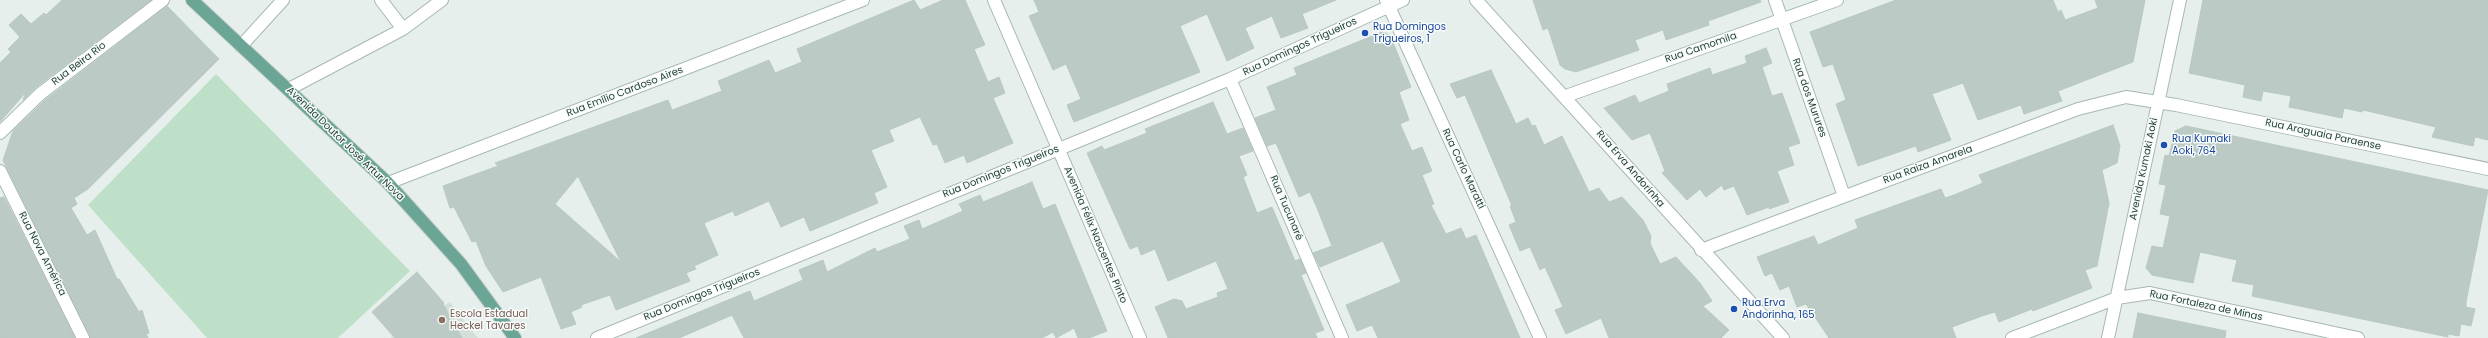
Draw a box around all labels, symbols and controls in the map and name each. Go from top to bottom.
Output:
street label: Rua Domingos Trigueiros [1241,15,1359,79]
place label: Rua Domingos Trigueiros, 1 [1373,21,1446,44]
marker: Rua Domingos Trigueiros, 1 [1360,28,1370,38]
street label: Rua Camomila [1664,30,1738,66]
street label: Rua Beira Rio [50,40,108,88]
street label: Rua dos Murures [1789,57,1829,139]
street label: Rua Emílio Cardoso Aires [565,64,685,120]
street label: Avenida Doutor José Artur Nova [284,85,406,203]
street label: Avenida Kumaki Aoki [2127,117,2161,221]
street label: Rua Araguaia Paraense [2264,117,2382,153]
street label: Rua Carlo Maratti [1439,127,1487,211]
street label: Rua Erva Andorinha [1593,128,1667,210]
place label: Rua Kumaki Aoki, 764 [2172,133,2231,156]
marker: Rua Kumaki Aoki, 764 [2159,140,2169,150]
street label: Rua Domingos Trigueiros [941,143,1061,201]
street label: Rua Raiza Amarela [1882,143,1974,187]
street label: Avenida Félix Nascentes Pinto [1061,165,1129,305]
street label: Rua Tucunaré [1267,174,1305,242]
street label: Rua Nova América [16,210,68,298]
street label: Rua Domingos Trigueiros [642,266,762,324]
street label: Rua Fortaleza de Minas [2148,288,2264,324]
place label: Rua Erva Andorinha, 165 [1742,297,1815,320]
marker: Rua Erva Andorinha, 165 [1729,304,1739,314]
place label: Escola Estadual Heckel Tavares [450,308,528,332]
marker: Escola Estadual Heckel Tavares [437,315,447,325]

